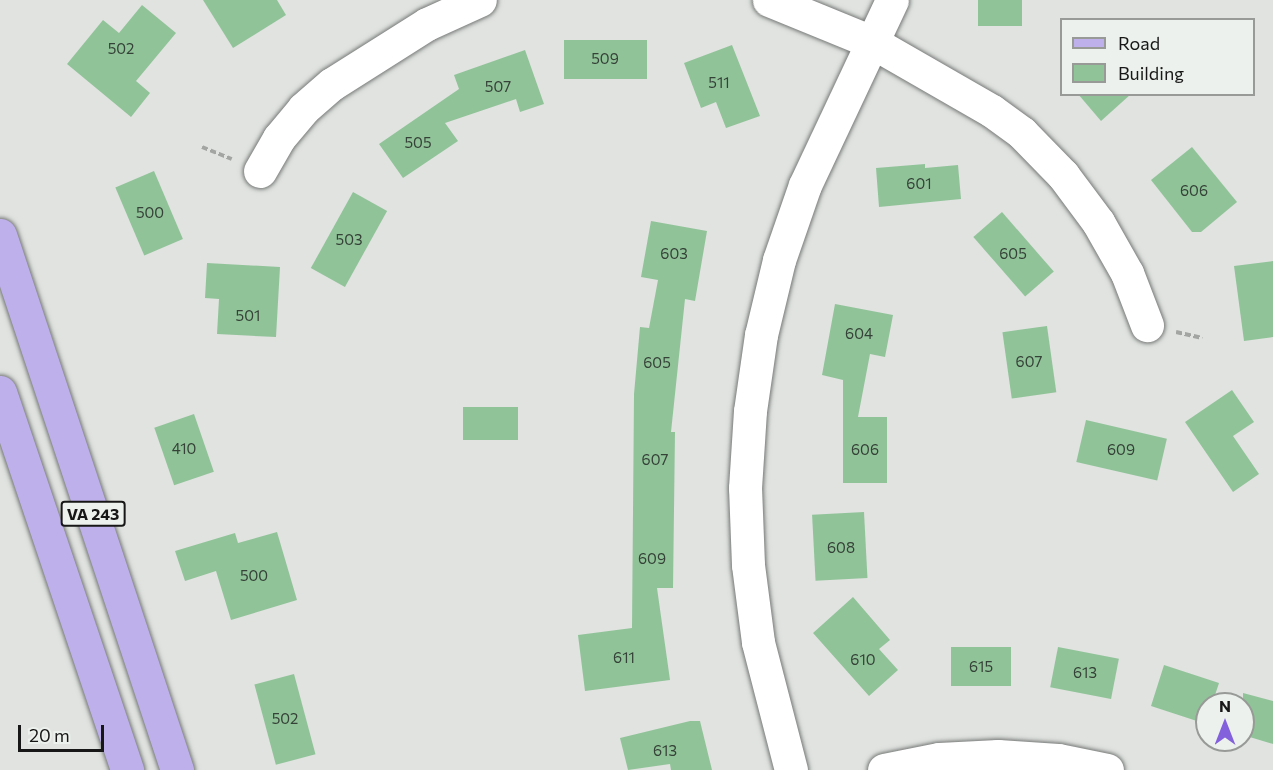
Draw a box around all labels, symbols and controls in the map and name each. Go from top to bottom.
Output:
legend [1060,18,1255,96]
text: Road [1118,32,1160,54]
house number: 502 [108,40,134,58]
house number: 509 [591,50,619,68]
text: Building [1118,62,1184,84]
house number: 511 [708,74,730,92]
house number: 507 [485,78,511,96]
house number: 505 [404,134,432,152]
house number: 601 [906,175,932,193]
house number: 606 [1180,182,1208,200]
house number: 500 [136,204,164,222]
house number: 503 [336,231,362,249]
house number: 603 [660,245,688,263]
house number: 605 [999,245,1027,263]
house number: 501 [236,307,260,325]
house number: 604 [845,325,873,343]
house number: 607 [1016,353,1042,371]
house number: 605 [643,354,671,372]
house number: 410 [172,440,196,458]
house number: 606 [851,441,879,459]
house number: 609 [1107,441,1135,459]
house number: 607 [642,451,668,469]
road number: VA 243 [60,501,126,527]
house number: 608 [827,539,855,557]
house number: 609 [638,550,666,568]
house number: 500 [240,567,268,585]
house number: 611 [613,649,635,667]
house number: 610 [850,651,876,669]
house number: 615 [969,658,993,676]
house number: 613 [1073,664,1097,682]
north arrow [1195,692,1255,752]
text: N [1219,696,1231,715]
house number: 502 [272,710,298,728]
scale bar [21,713,106,751]
text: 20 m [29,724,70,746]
house number: 613 [653,742,677,760]

